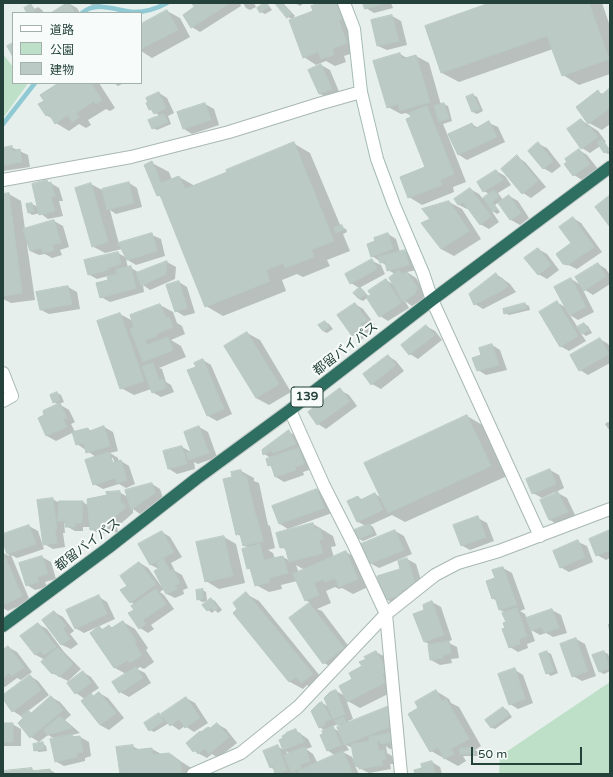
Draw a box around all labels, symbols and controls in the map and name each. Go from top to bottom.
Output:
legend [12,12,142,84]
text: 道路 [50,23,74,37]
text: 公園 [50,43,74,57]
text: 建物 [50,63,74,77]
street label: 都留バイパス [310,319,382,379]
road number: 139 [291,387,323,407]
street label: 都留バイパス [52,515,124,575]
scale bar [473,739,584,765]
text: 50 m [478,747,507,761]

